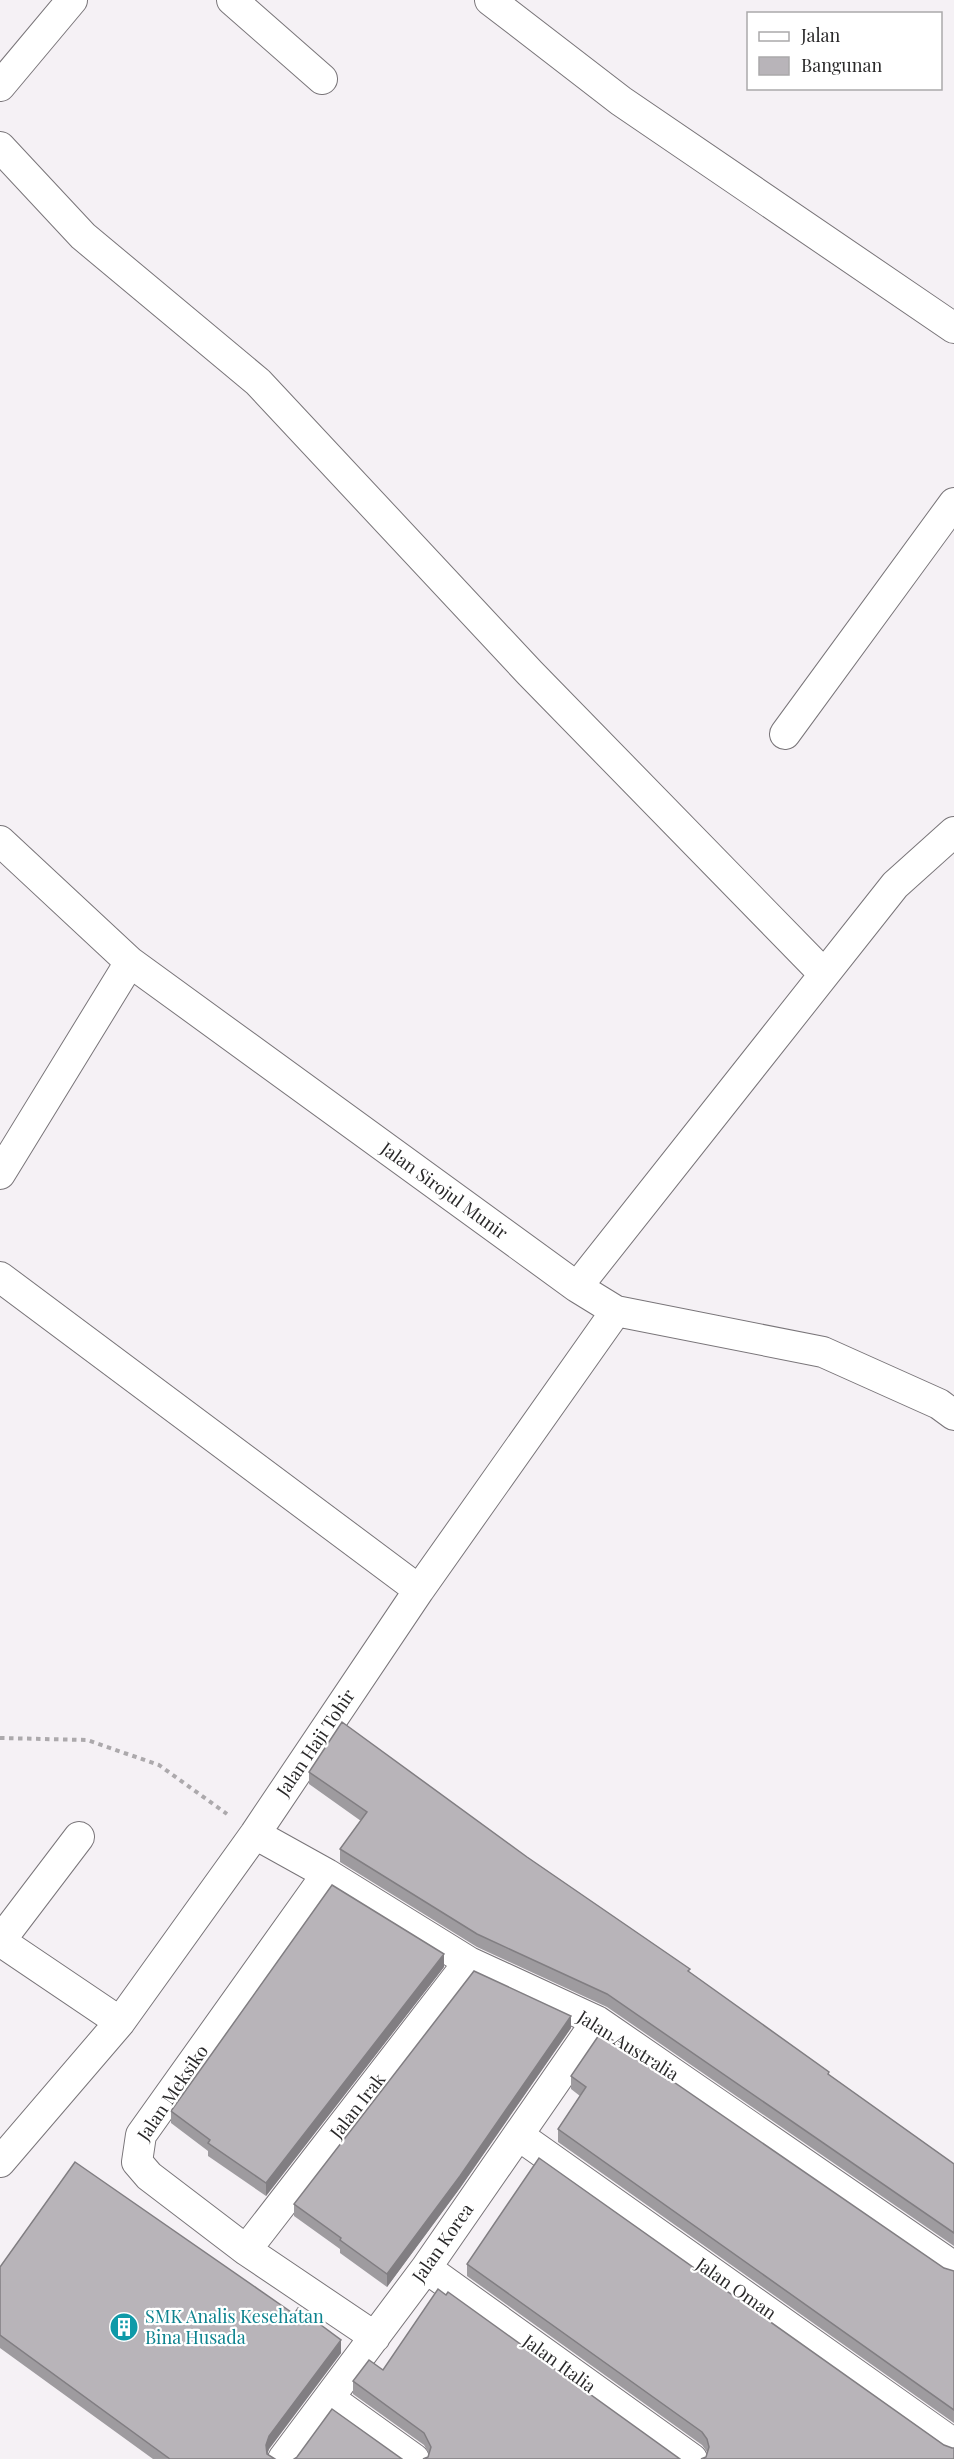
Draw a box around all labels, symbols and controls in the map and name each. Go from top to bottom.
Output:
legend [747,12,942,90]
text: Jalan [800,23,841,47]
text: Bangunan [801,53,882,77]
street label: Jalan Sirojul Munir [376,1135,513,1244]
street label: Jalan Haji Tohir [270,1684,360,1802]
street label: Jalan Australia [572,2004,684,2086]
street label: Jalan Meksiko [131,2040,213,2146]
street label: Jalan Irak [324,2068,390,2144]
street label: Jalan Korea [406,2198,478,2287]
street label: Jalan Oman [691,2251,782,2325]
place label: SMK Analis Kesehatan Bina Husada [145,2304,324,2349]
building icon: SMK Analis Kesehatan Bina Husada [108,2311,140,2343]
street label: Jalan Italia [518,2328,601,2398]

